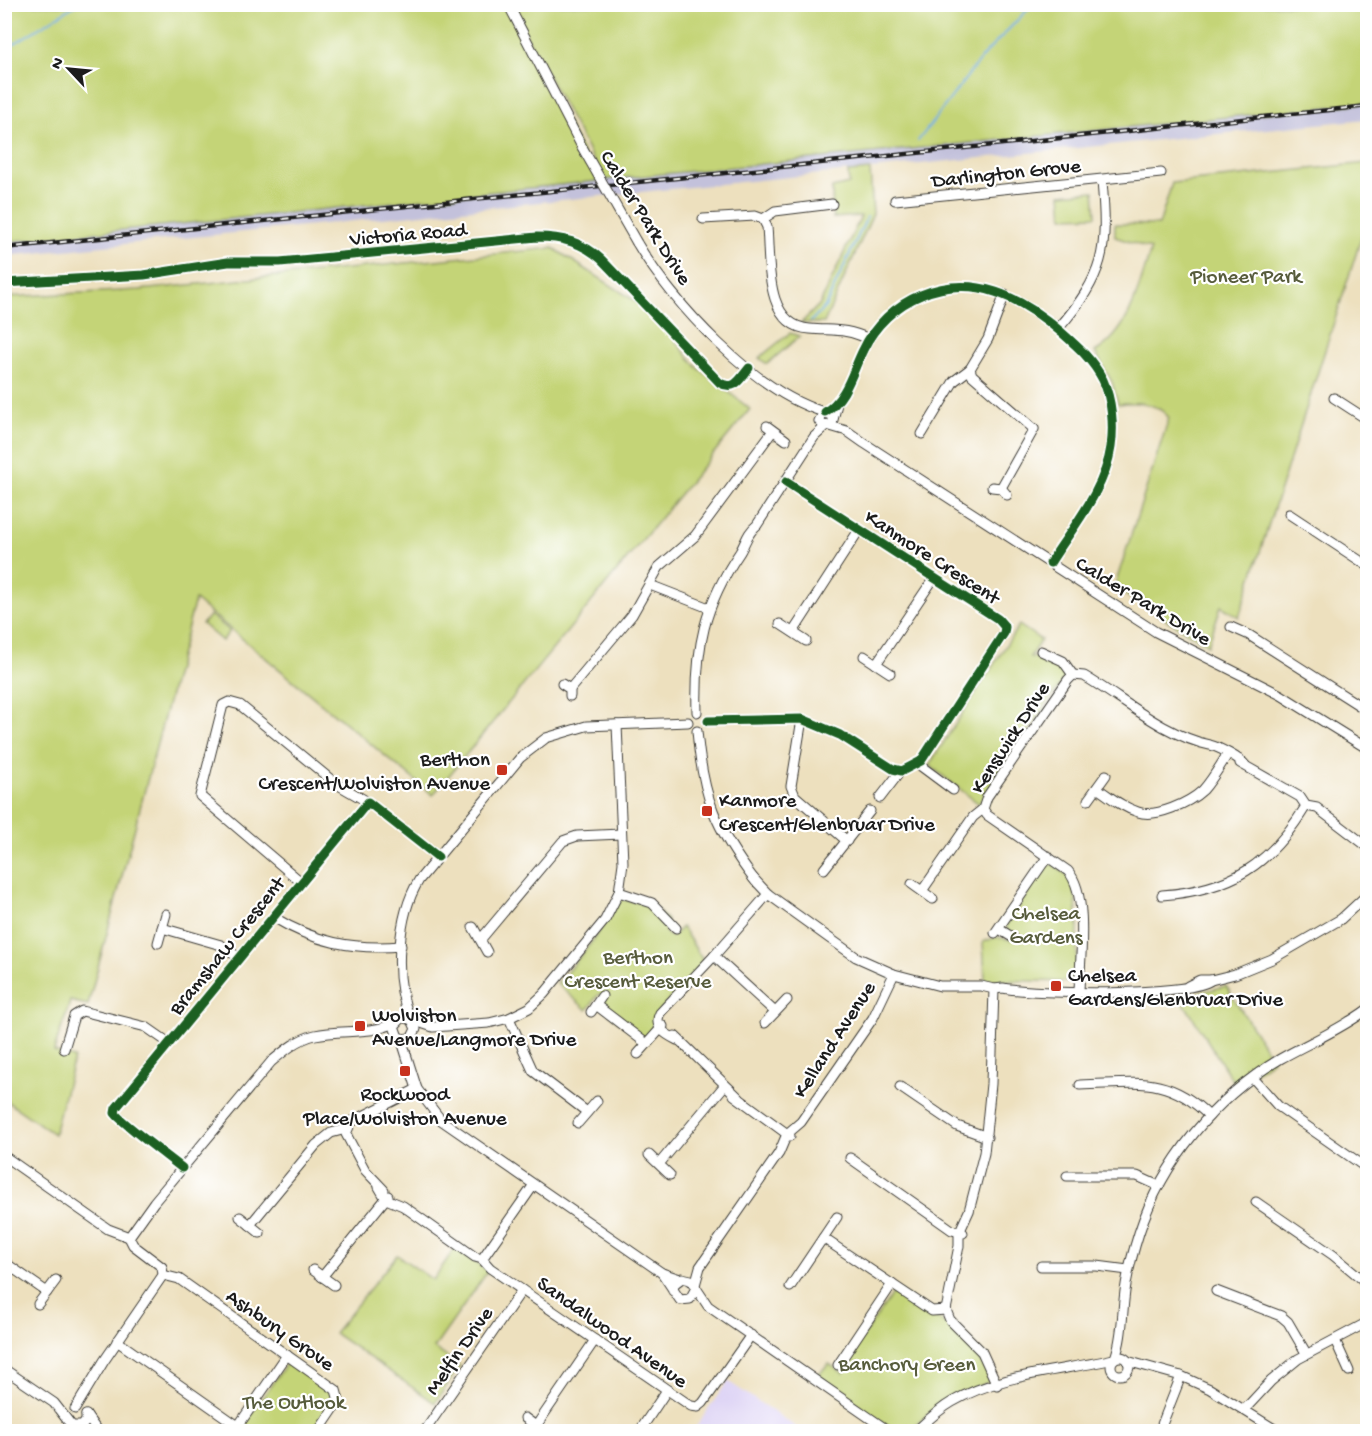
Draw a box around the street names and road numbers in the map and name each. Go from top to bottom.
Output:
street label: Calder Park Drive [593,147,696,292]
street label: Darlington Grove [928,155,1083,196]
street label: Victoria Road [348,219,470,254]
street label: Kanmore Crescent [859,506,1005,613]
street label: Calder Park Drive [1070,553,1216,654]
street label: Kenswick Drive [967,677,1058,799]
street label: Bramshaw Crescent [165,871,294,1022]
street label: Kelland Avenue [789,977,883,1104]
street label: Sandalwood Avenue [531,1272,692,1396]
street label: Ashbury Grove [220,1285,339,1379]
street label: Melfin Drive [421,1302,501,1401]

